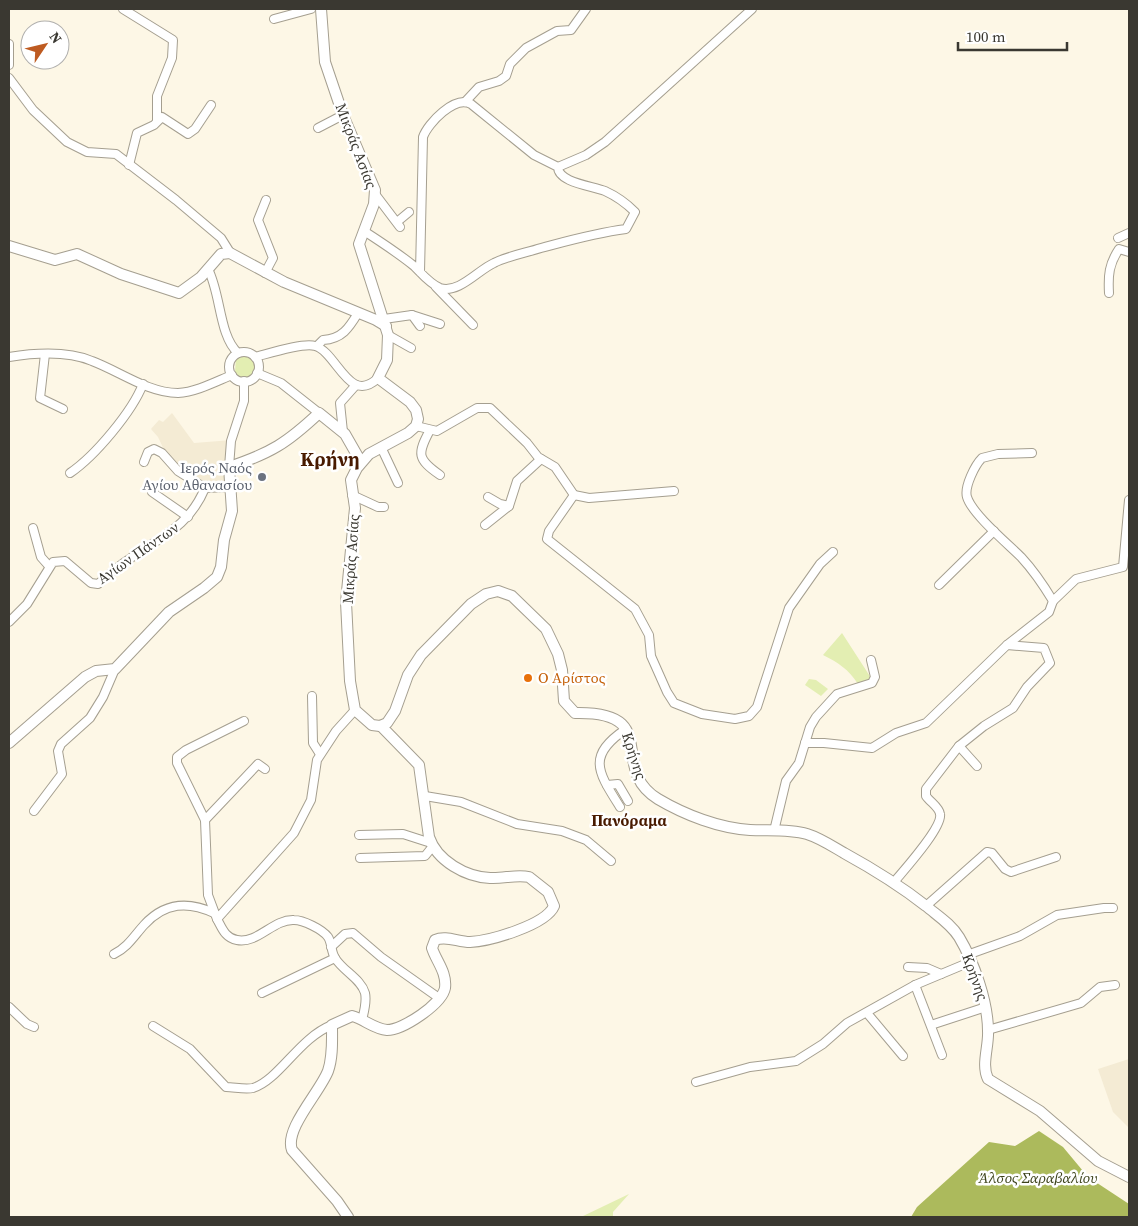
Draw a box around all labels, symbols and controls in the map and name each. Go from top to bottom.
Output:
north arrow [20,20,70,70]
scale bar [958,20,1067,52]
text: 100 m [966,26,1006,47]
text: N [45,28,67,47]
street label: Μικράς Ασίας [331,100,382,192]
district label: Κρήνη [300,445,360,473]
place label: Ιερός Ναός Αγίου Αθανασίου [142,457,252,495]
marker: Ιερός Ναός Αγίου Αθανασίου [256,471,268,483]
street label: Μικράς Ασίας [337,513,364,605]
street label: Αγίων Πάντων [93,517,183,589]
place label: Ο Αρίστος [538,667,606,688]
marker: Ο Αρίστος [522,672,534,684]
street label: Κρήνης [617,729,652,782]
district label: Πανόραμα [591,809,667,831]
street label: Κρήνης [957,950,994,1004]
park label: Άλσος Σαραβαλίου [977,1167,1098,1188]

